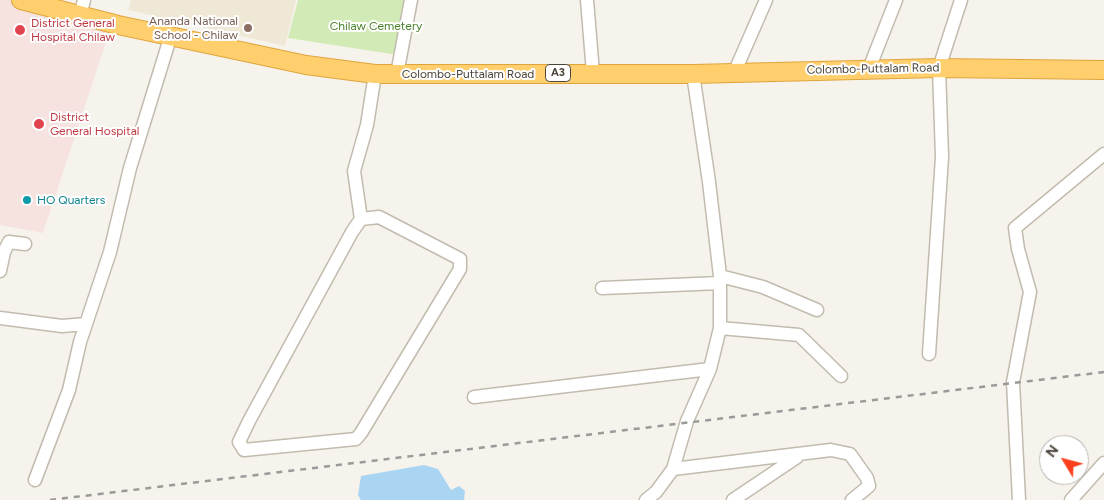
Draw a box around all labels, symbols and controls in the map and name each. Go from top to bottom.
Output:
place label: Ananda National School - Chilaw [149,14,238,42]
place label: District General Hospital Chilaw [31,16,115,44]
park label: Chilaw Cemetery [330,19,422,33]
marker: Ananda National School - Chilaw [242,22,254,34]
marker: District General Hospital Chilaw [13,23,27,37]
street label: Colombo-Puttalam Road [807,61,939,77]
road number: A3 [546,64,570,82]
street label: Colombo-Puttalam Road [402,67,534,81]
place label: District General Hospital [50,110,139,138]
marker: District General Hospital [32,117,46,131]
place label: HO Quarters [37,193,105,207]
marker: HO Quarters [21,194,33,206]
north arrow [1039,435,1089,485]
text: N [1042,442,1062,461]

